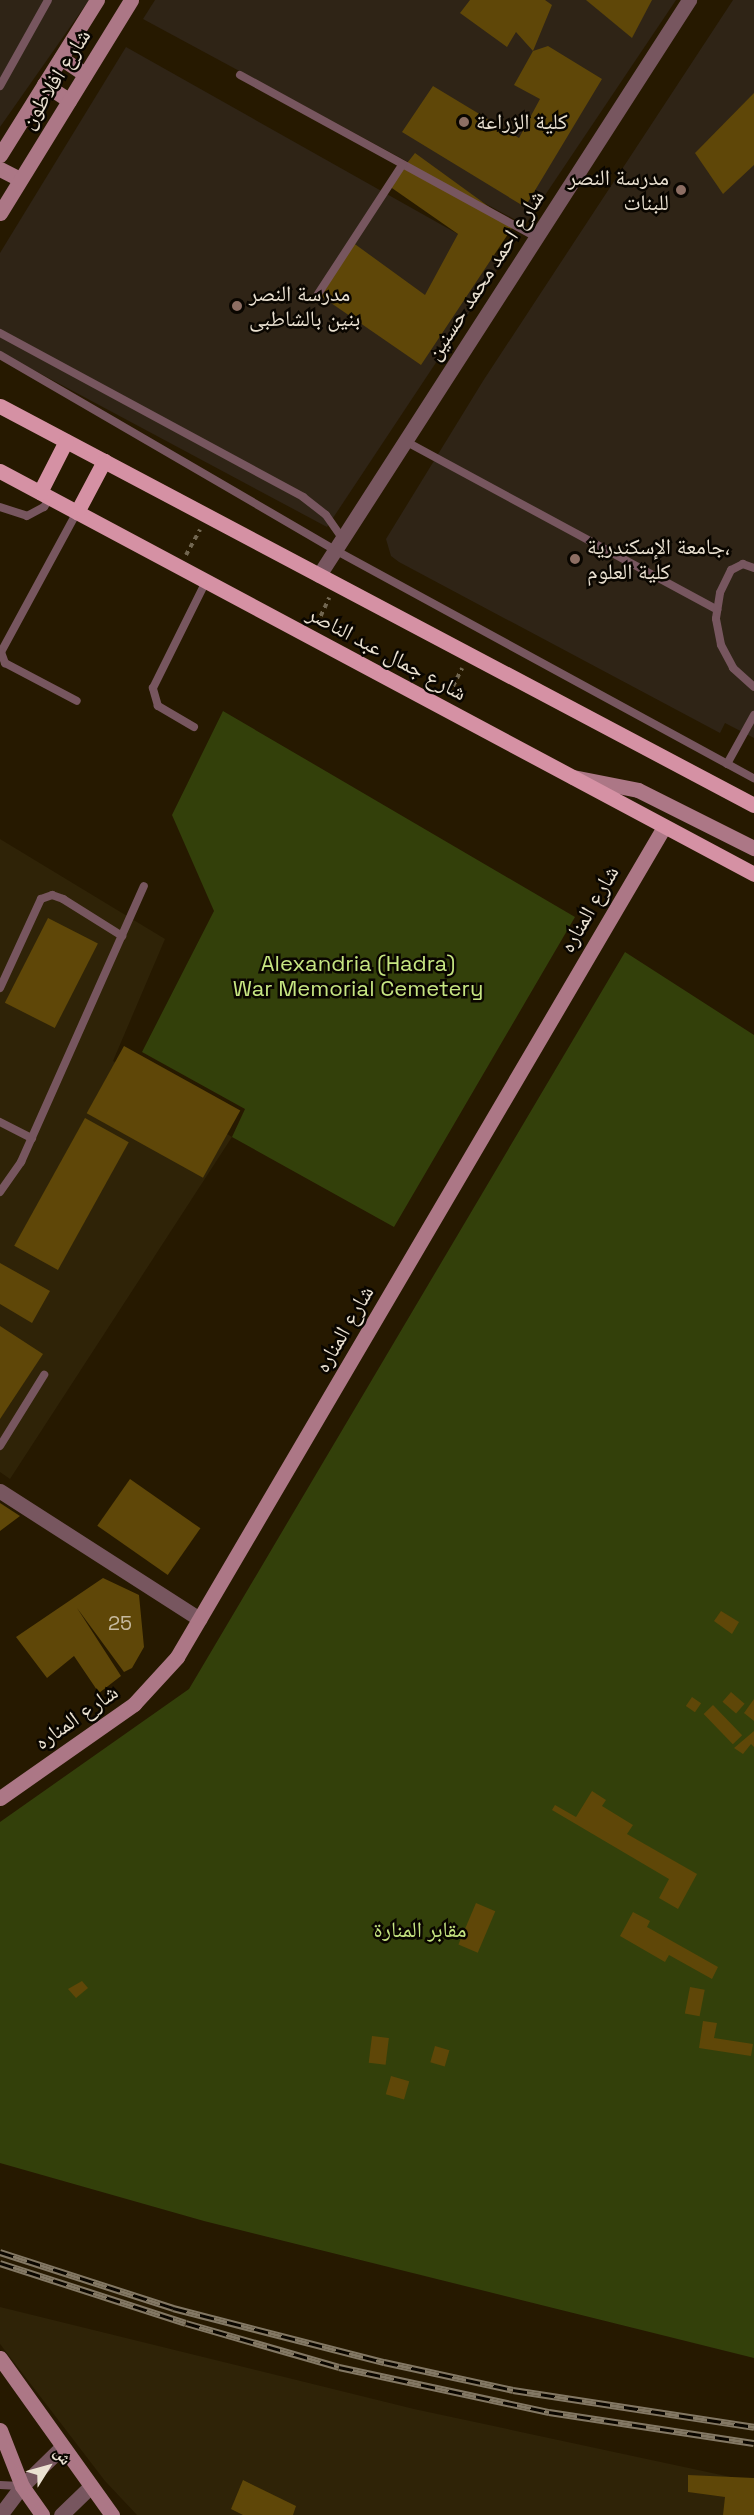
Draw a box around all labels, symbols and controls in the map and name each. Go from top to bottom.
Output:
street label: شارع افلاطون [14,24,96,134]
place label: كلية الزراعة [476,109,568,135]
marker: كلية الزراعة [457,115,471,129]
place label: مدرسة النصر للبنات [568,164,669,216]
marker: مدرسة النصر للبنات [674,183,688,197]
street label: شارع احمد محمد حسنين [420,185,550,365]
place label: مدرسة النصر بنين بالشاطبى [249,280,360,332]
marker: مدرسة النصر بنين بالشاطبى [230,299,244,313]
place label: جامعة الإسكندرية، كلية العلوم [587,533,730,584]
marker: جامعة الإسكندرية، كلية العلوم [568,552,582,566]
street label: شارع جمال عبد الناصر [303,600,471,706]
street label: شارع المناره [554,861,624,957]
park label: Alexandria (Hadra) War Memorial Cemetery [233,950,483,1002]
street label: شارع المناره [309,1281,379,1377]
house number: 25 [108,1611,132,1635]
street label: شارع المناره [29,1679,123,1755]
park label: مقابر المنارة [373,1917,467,1943]
north arrow [18,2437,78,2497]
text: ش [49,2443,76,2469]

